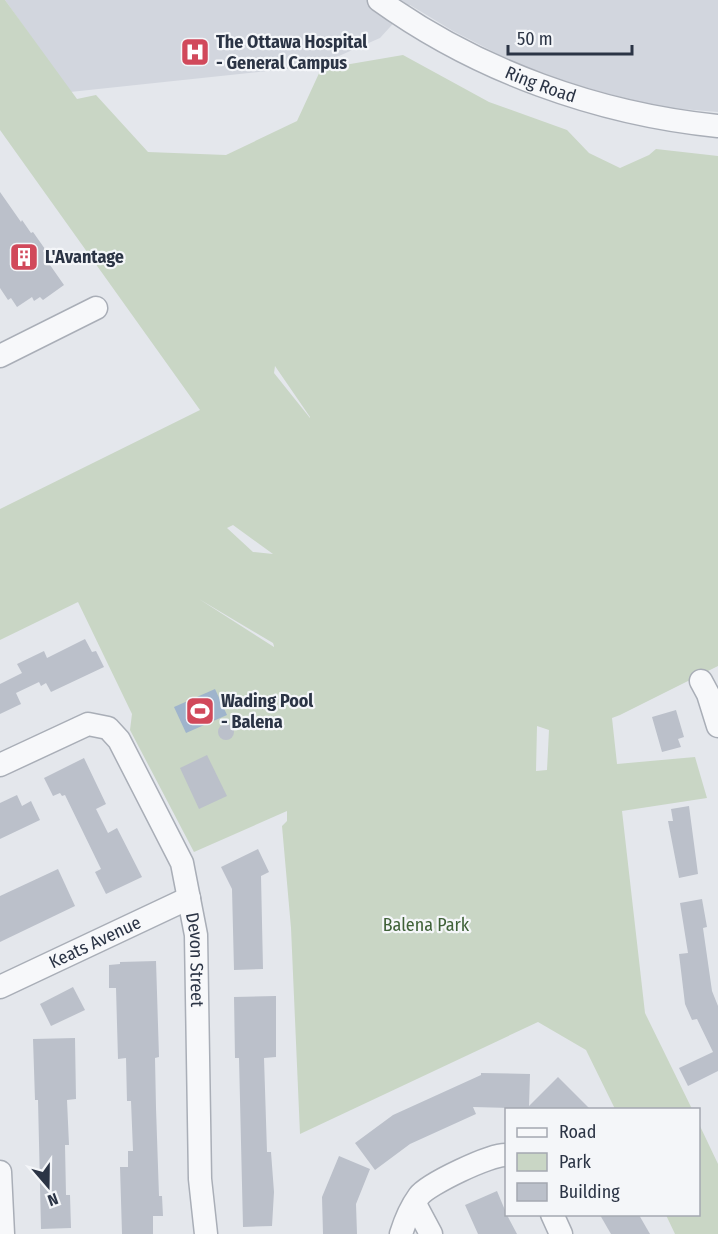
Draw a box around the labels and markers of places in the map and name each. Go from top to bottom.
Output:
place label: The Ottawa Hospital - General Campus [216,31,367,74]
hospital icon: The Ottawa Hospital - General Campus [179,36,211,68]
building icon: L'Avantage [8,241,40,273]
place label: L'Avantage [45,246,124,268]
place label: Wading Pool - Balena [221,690,313,733]
sports icon: Wading Pool - Balena [184,695,216,727]

